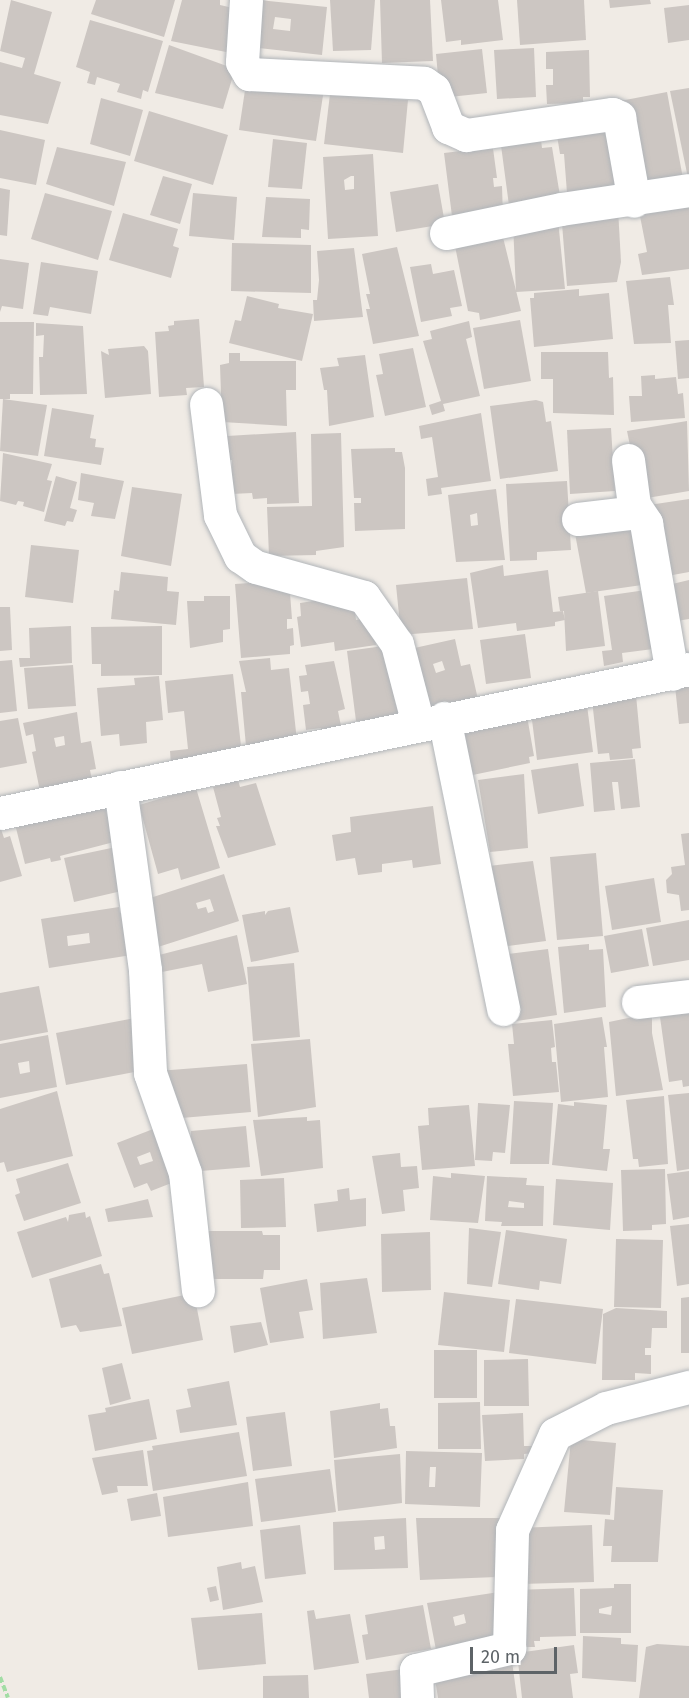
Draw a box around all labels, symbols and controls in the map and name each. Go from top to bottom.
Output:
scale bar [473,1635,560,1673]
text: 20 m [481,1646,520,1668]

